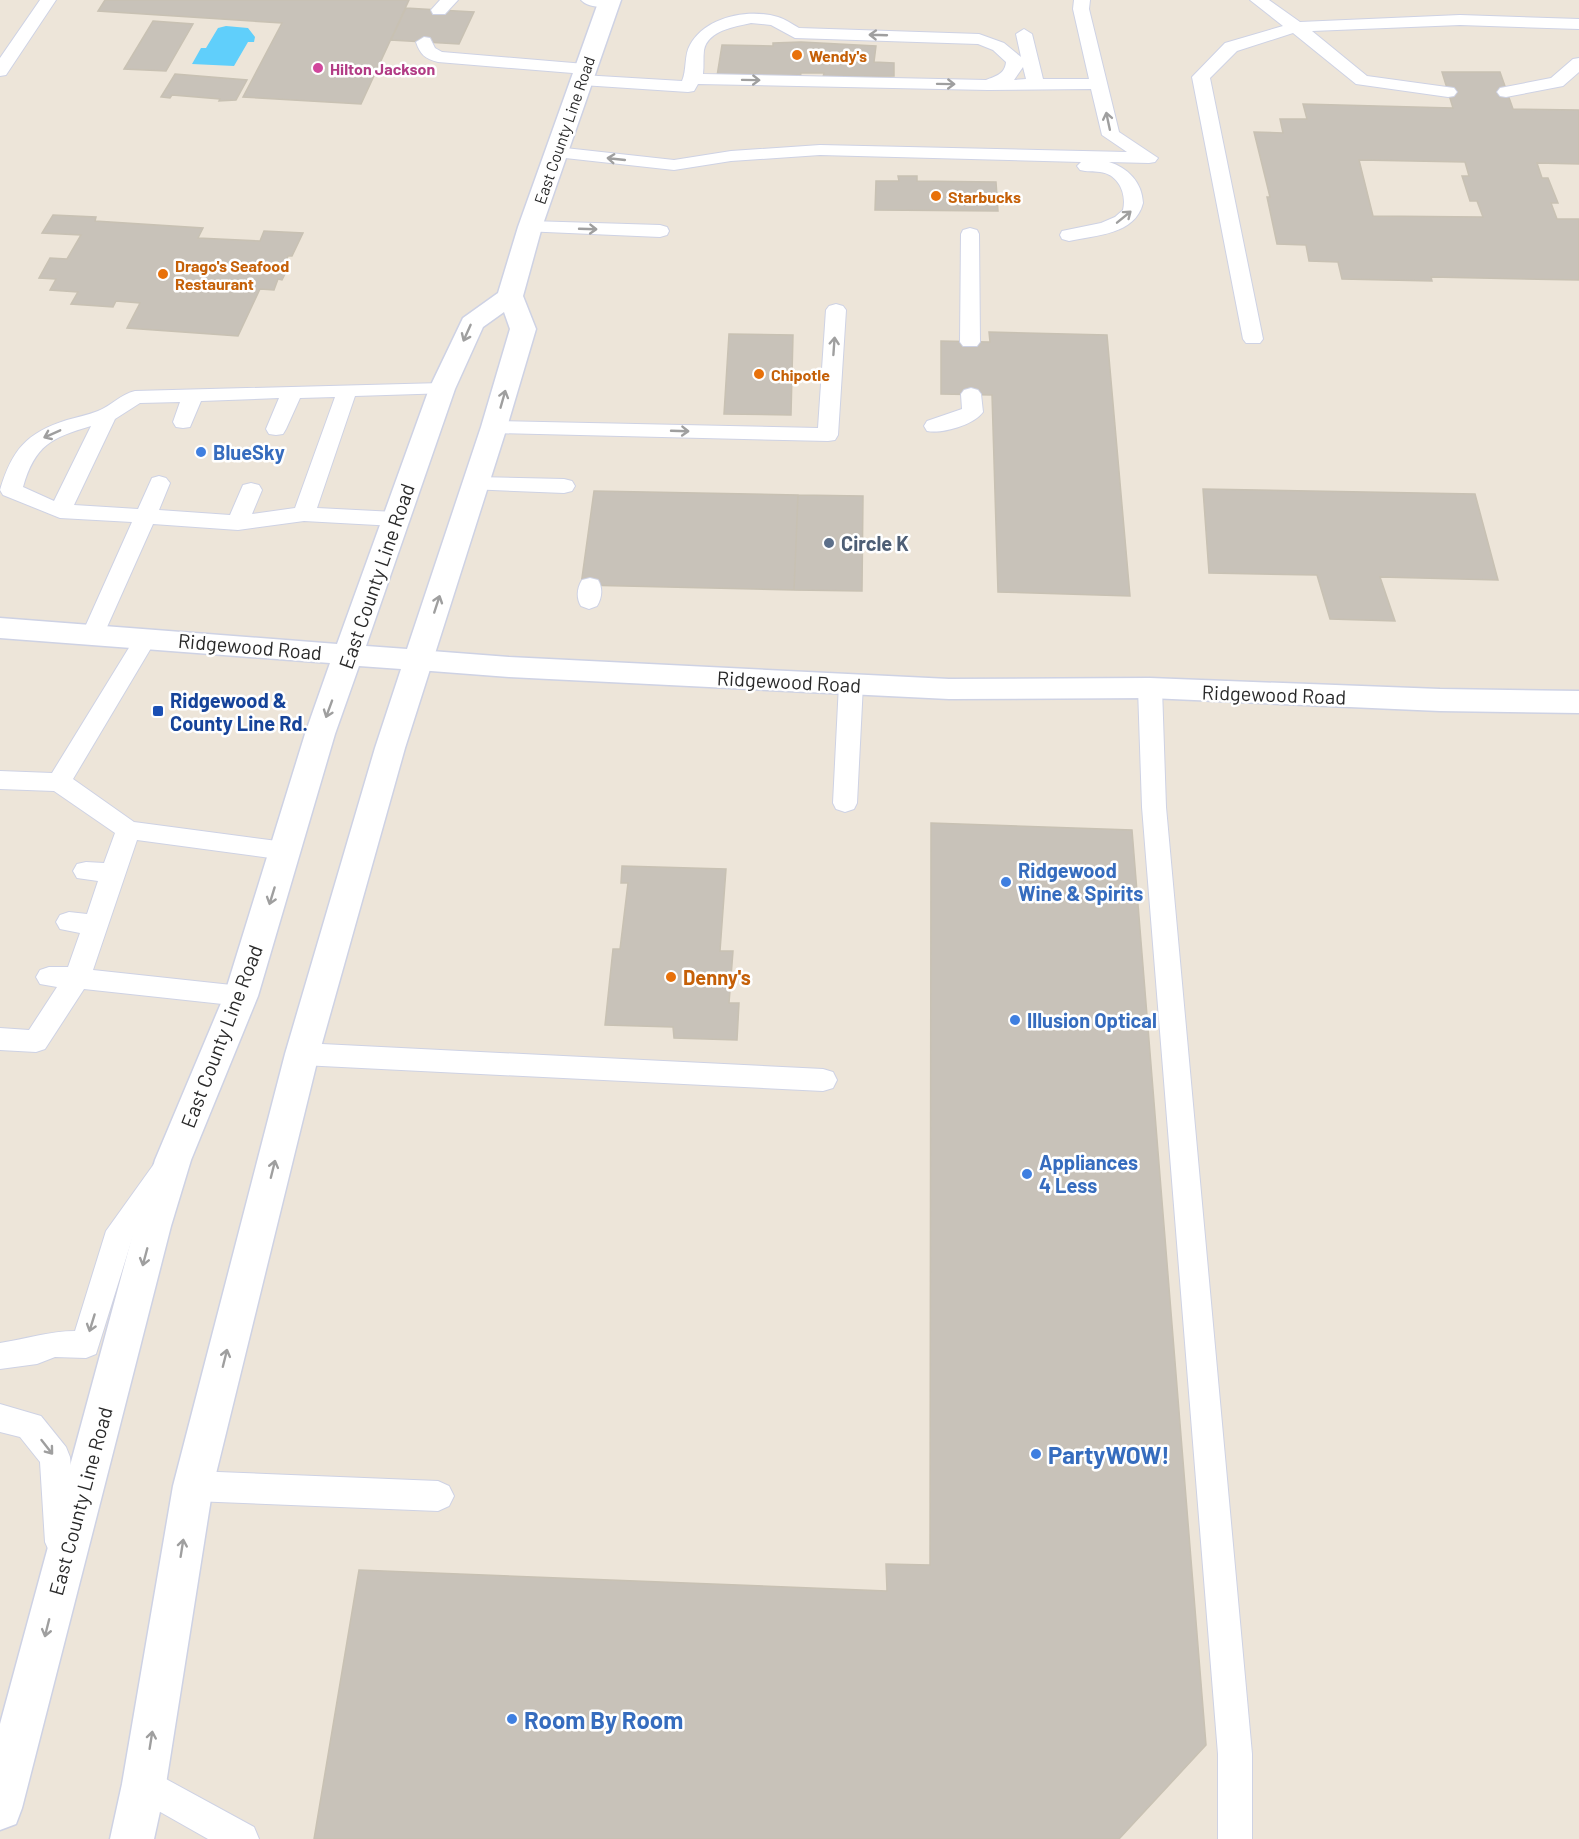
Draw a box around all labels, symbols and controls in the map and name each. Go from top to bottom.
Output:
one-way arrow [869,30,889,41]
place label: Wendy's [809,46,867,65]
marker: Wendy's [790,48,804,62]
street label: East County Line Road [530,53,598,207]
place label: Hilton Jackson [330,59,435,78]
marker: Hilton Jackson [311,61,325,75]
one-way arrow [740,74,760,86]
one-way arrow [935,79,955,90]
one-way arrow [1102,112,1113,131]
one-way arrow [606,153,626,164]
place label: Starbucks [948,187,1021,206]
marker: Starbucks [929,189,943,203]
one-way arrow [1116,211,1132,224]
one-way arrow [578,223,598,234]
place label: Drago's Seafood Restaurant [175,256,289,293]
marker: Drago's Seafood Restaurant [156,267,170,281]
one-way arrow [461,323,472,342]
one-way arrow [828,336,839,356]
place label: Chipotle [771,365,830,384]
marker: Chipotle [752,367,766,381]
one-way arrow [498,390,509,409]
one-way arrow [670,425,690,436]
one-way arrow [43,429,61,440]
place label: BlueSky [213,440,285,464]
marker: BlueSky [194,445,208,459]
street label: East County Line Road [333,480,419,672]
place label: Circle K [841,531,909,555]
marker: Circle K [822,536,836,550]
one-way arrow [432,595,443,614]
street label: Ridgewood Road [177,628,323,664]
street label: Ridgewood Road [716,665,862,697]
street label: Ridgewood Road [1201,679,1347,709]
place label: Ridgewood & County Line Rd. [170,688,308,735]
one-way arrow [322,699,333,718]
marker: Ridgewood & County Line Rd. [151,704,165,718]
place label: Ridgewood Wine & Spirits [1018,858,1143,905]
marker: Ridgewood Wine & Spirits [999,875,1013,889]
one-way arrow [266,886,277,905]
street label: East County Line Road [175,941,267,1131]
place label: Denny's [683,965,751,989]
marker: Denny's [664,970,678,984]
place label: Illusion Optical [1027,1008,1157,1032]
marker: Illusion Optical [1008,1013,1022,1027]
place label: Appliances 4 Less [1039,1150,1138,1197]
one-way arrow [267,1159,279,1178]
marker: Appliances 4 Less [1020,1167,1034,1181]
one-way arrow [139,1247,150,1266]
one-way arrow [86,1313,97,1332]
one-way arrow [219,1349,231,1368]
street label: East County Line Road [43,1404,117,1598]
one-way arrow [41,1439,54,1455]
place label: PartyWOW! [1048,1440,1170,1469]
marker: PartyWOW! [1029,1447,1043,1461]
one-way arrow [177,1539,188,1558]
one-way arrow [40,1618,52,1637]
place label: Room By Room [524,1705,683,1734]
marker: Room By Room [505,1712,519,1726]
one-way arrow [146,1731,157,1751]

